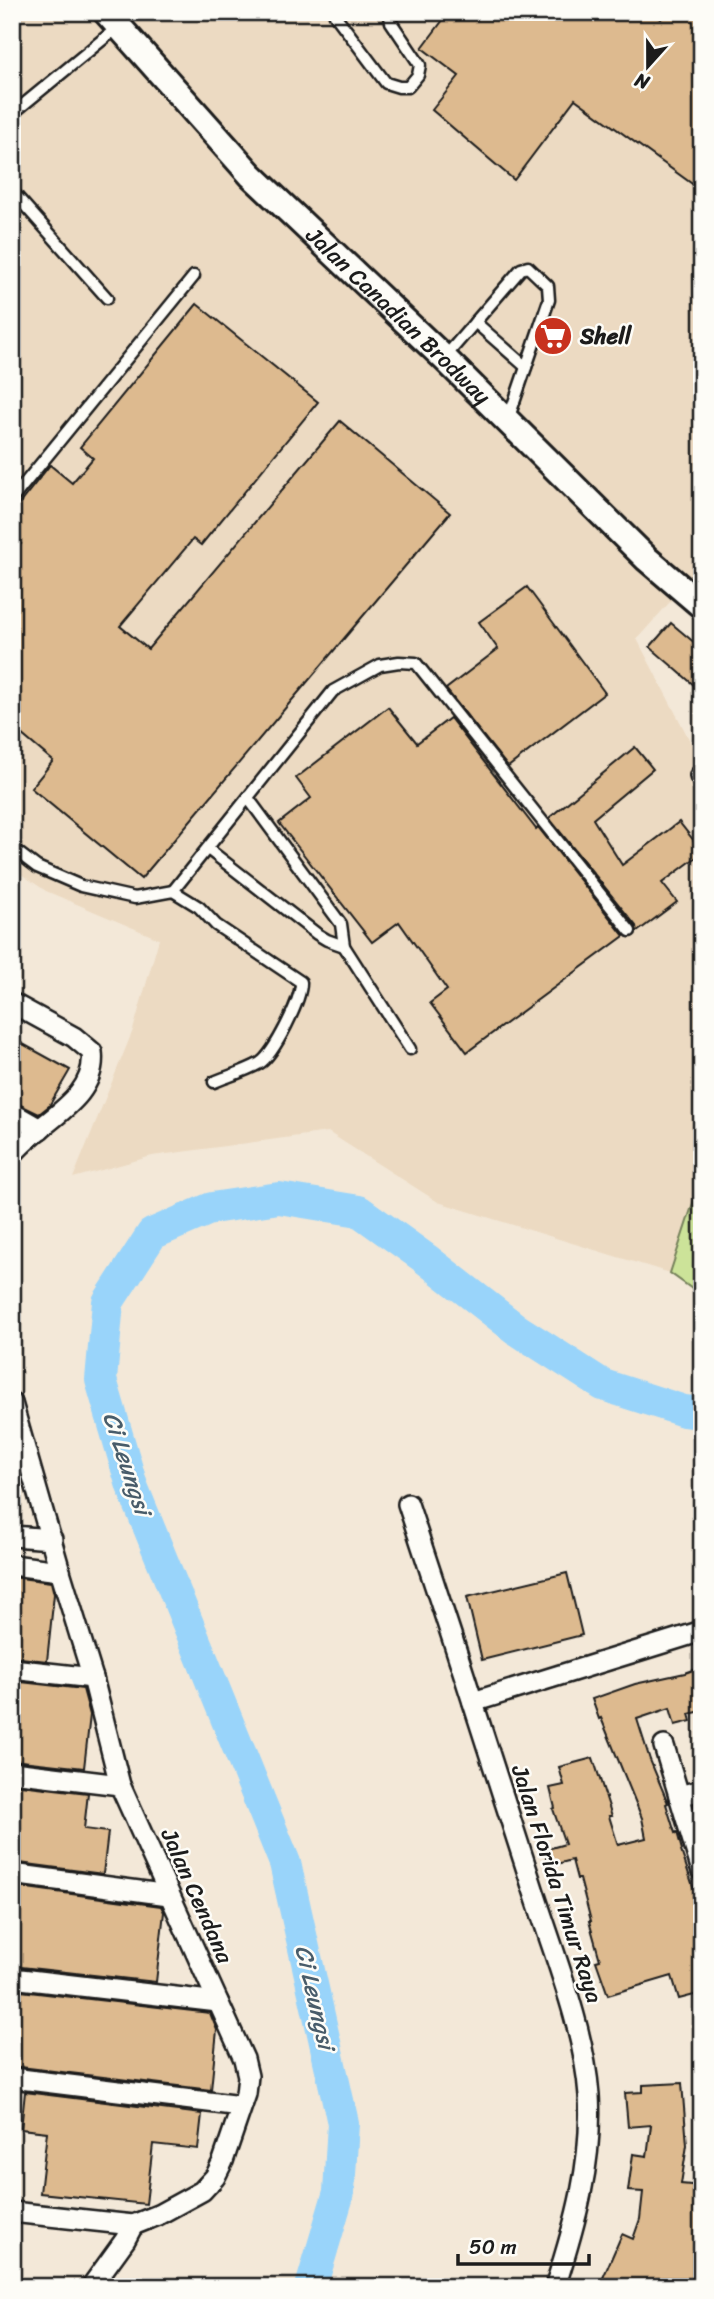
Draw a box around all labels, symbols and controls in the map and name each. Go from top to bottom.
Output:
north arrow [612,32,682,102]
text: N [629,63,655,100]
street label: Jalan Canadian Brodway [295,216,501,415]
supermarket icon: Shell [532,315,574,357]
place label: Shell [579,316,633,357]
water label: Ci Leungsi [91,1406,165,1524]
street label: Jalan Florida Timur Raya [499,1759,615,2009]
street label: Jalan Cendana [149,1821,245,1971]
water label: Ci Leungsi [283,1941,348,2057]
scale bar [458,2222,590,2266]
text: 50 m [469,2228,517,2266]

